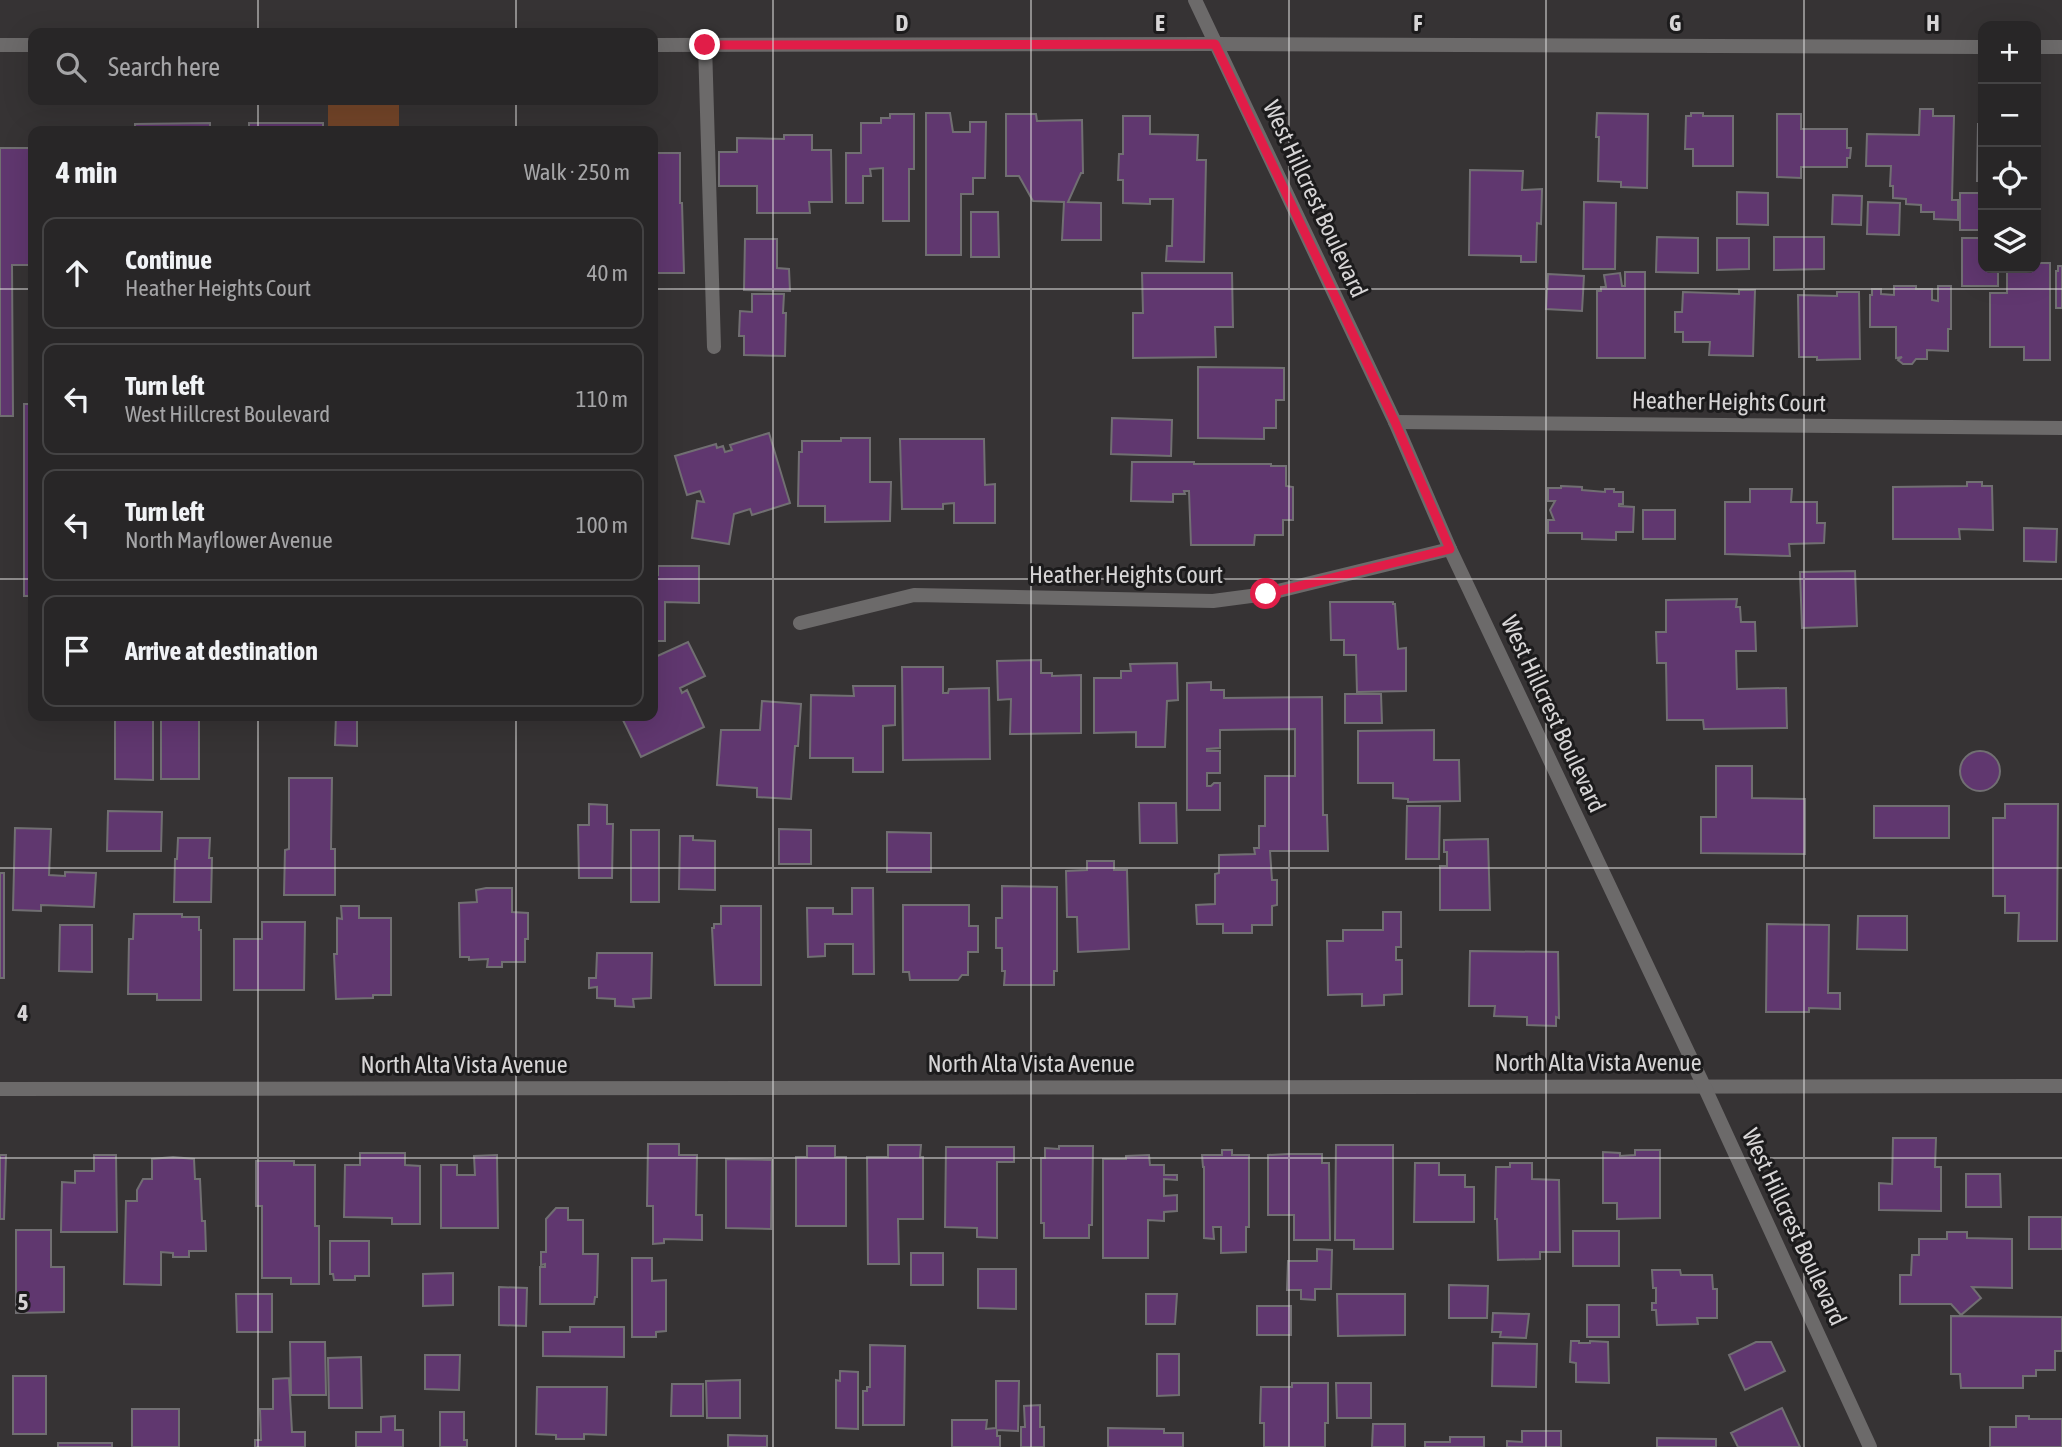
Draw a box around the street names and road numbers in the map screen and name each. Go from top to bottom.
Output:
street label: West Hillcrest Boulevard [1258,96,1373,301]
street label: Heather Heights Court [1632,386,1826,417]
street label: Heather Heights Court [1029,561,1223,588]
street label: West Hillcrest Boulevard [1496,611,1611,816]
street label: North Alta Vista Avenue [1494,1049,1702,1076]
street label: North Alta Vista Avenue [927,1050,1135,1077]
street label: North Alta Vista Avenue [360,1051,568,1078]
street label: West Hillcrest Boulevard [1737,1124,1852,1329]

